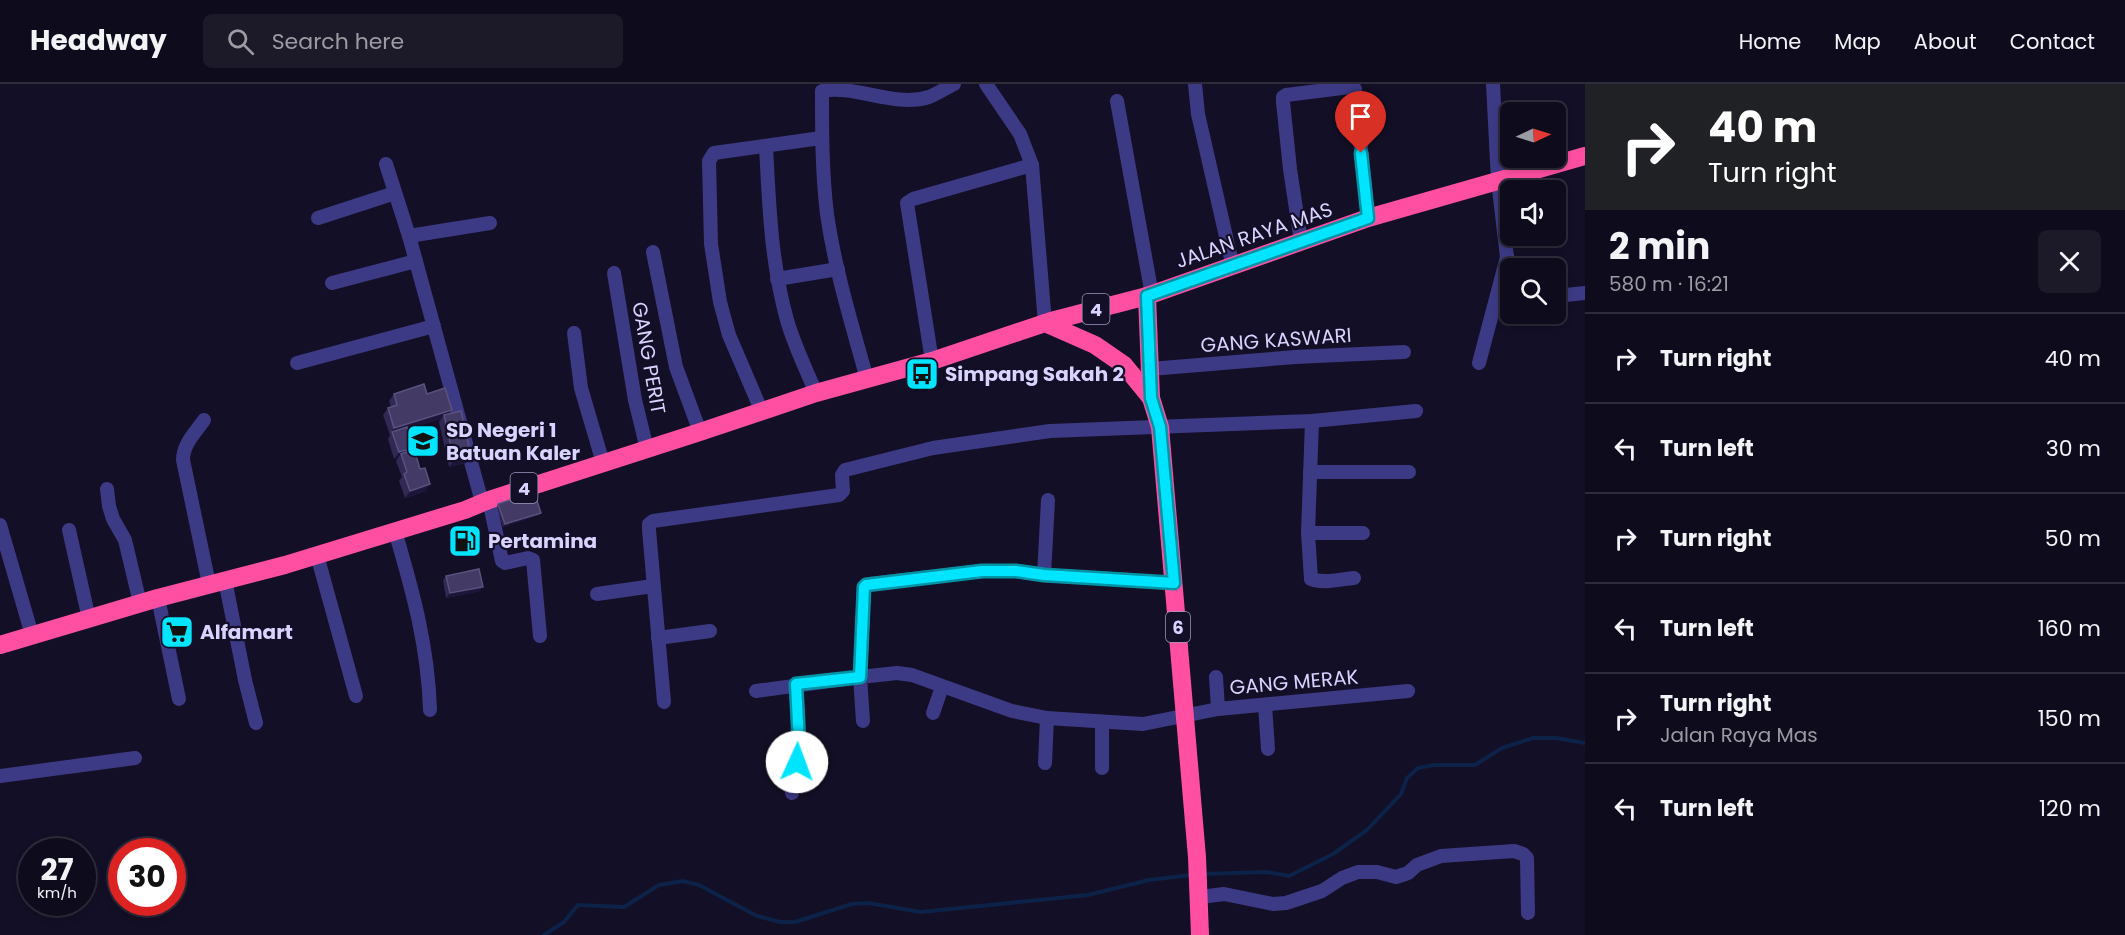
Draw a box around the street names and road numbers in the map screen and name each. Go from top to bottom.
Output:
street label: JALAN RAYA MAS [1172,195,1336,275]
road number: 4 [1082,294,1110,324]
street label: GANG PERIT [625,300,673,417]
street label: GANG KASWARI [1200,321,1352,359]
road number: 4 [510,473,538,503]
road number: 6 [1166,612,1190,642]
street label: GANG MERAK [1228,662,1360,702]

